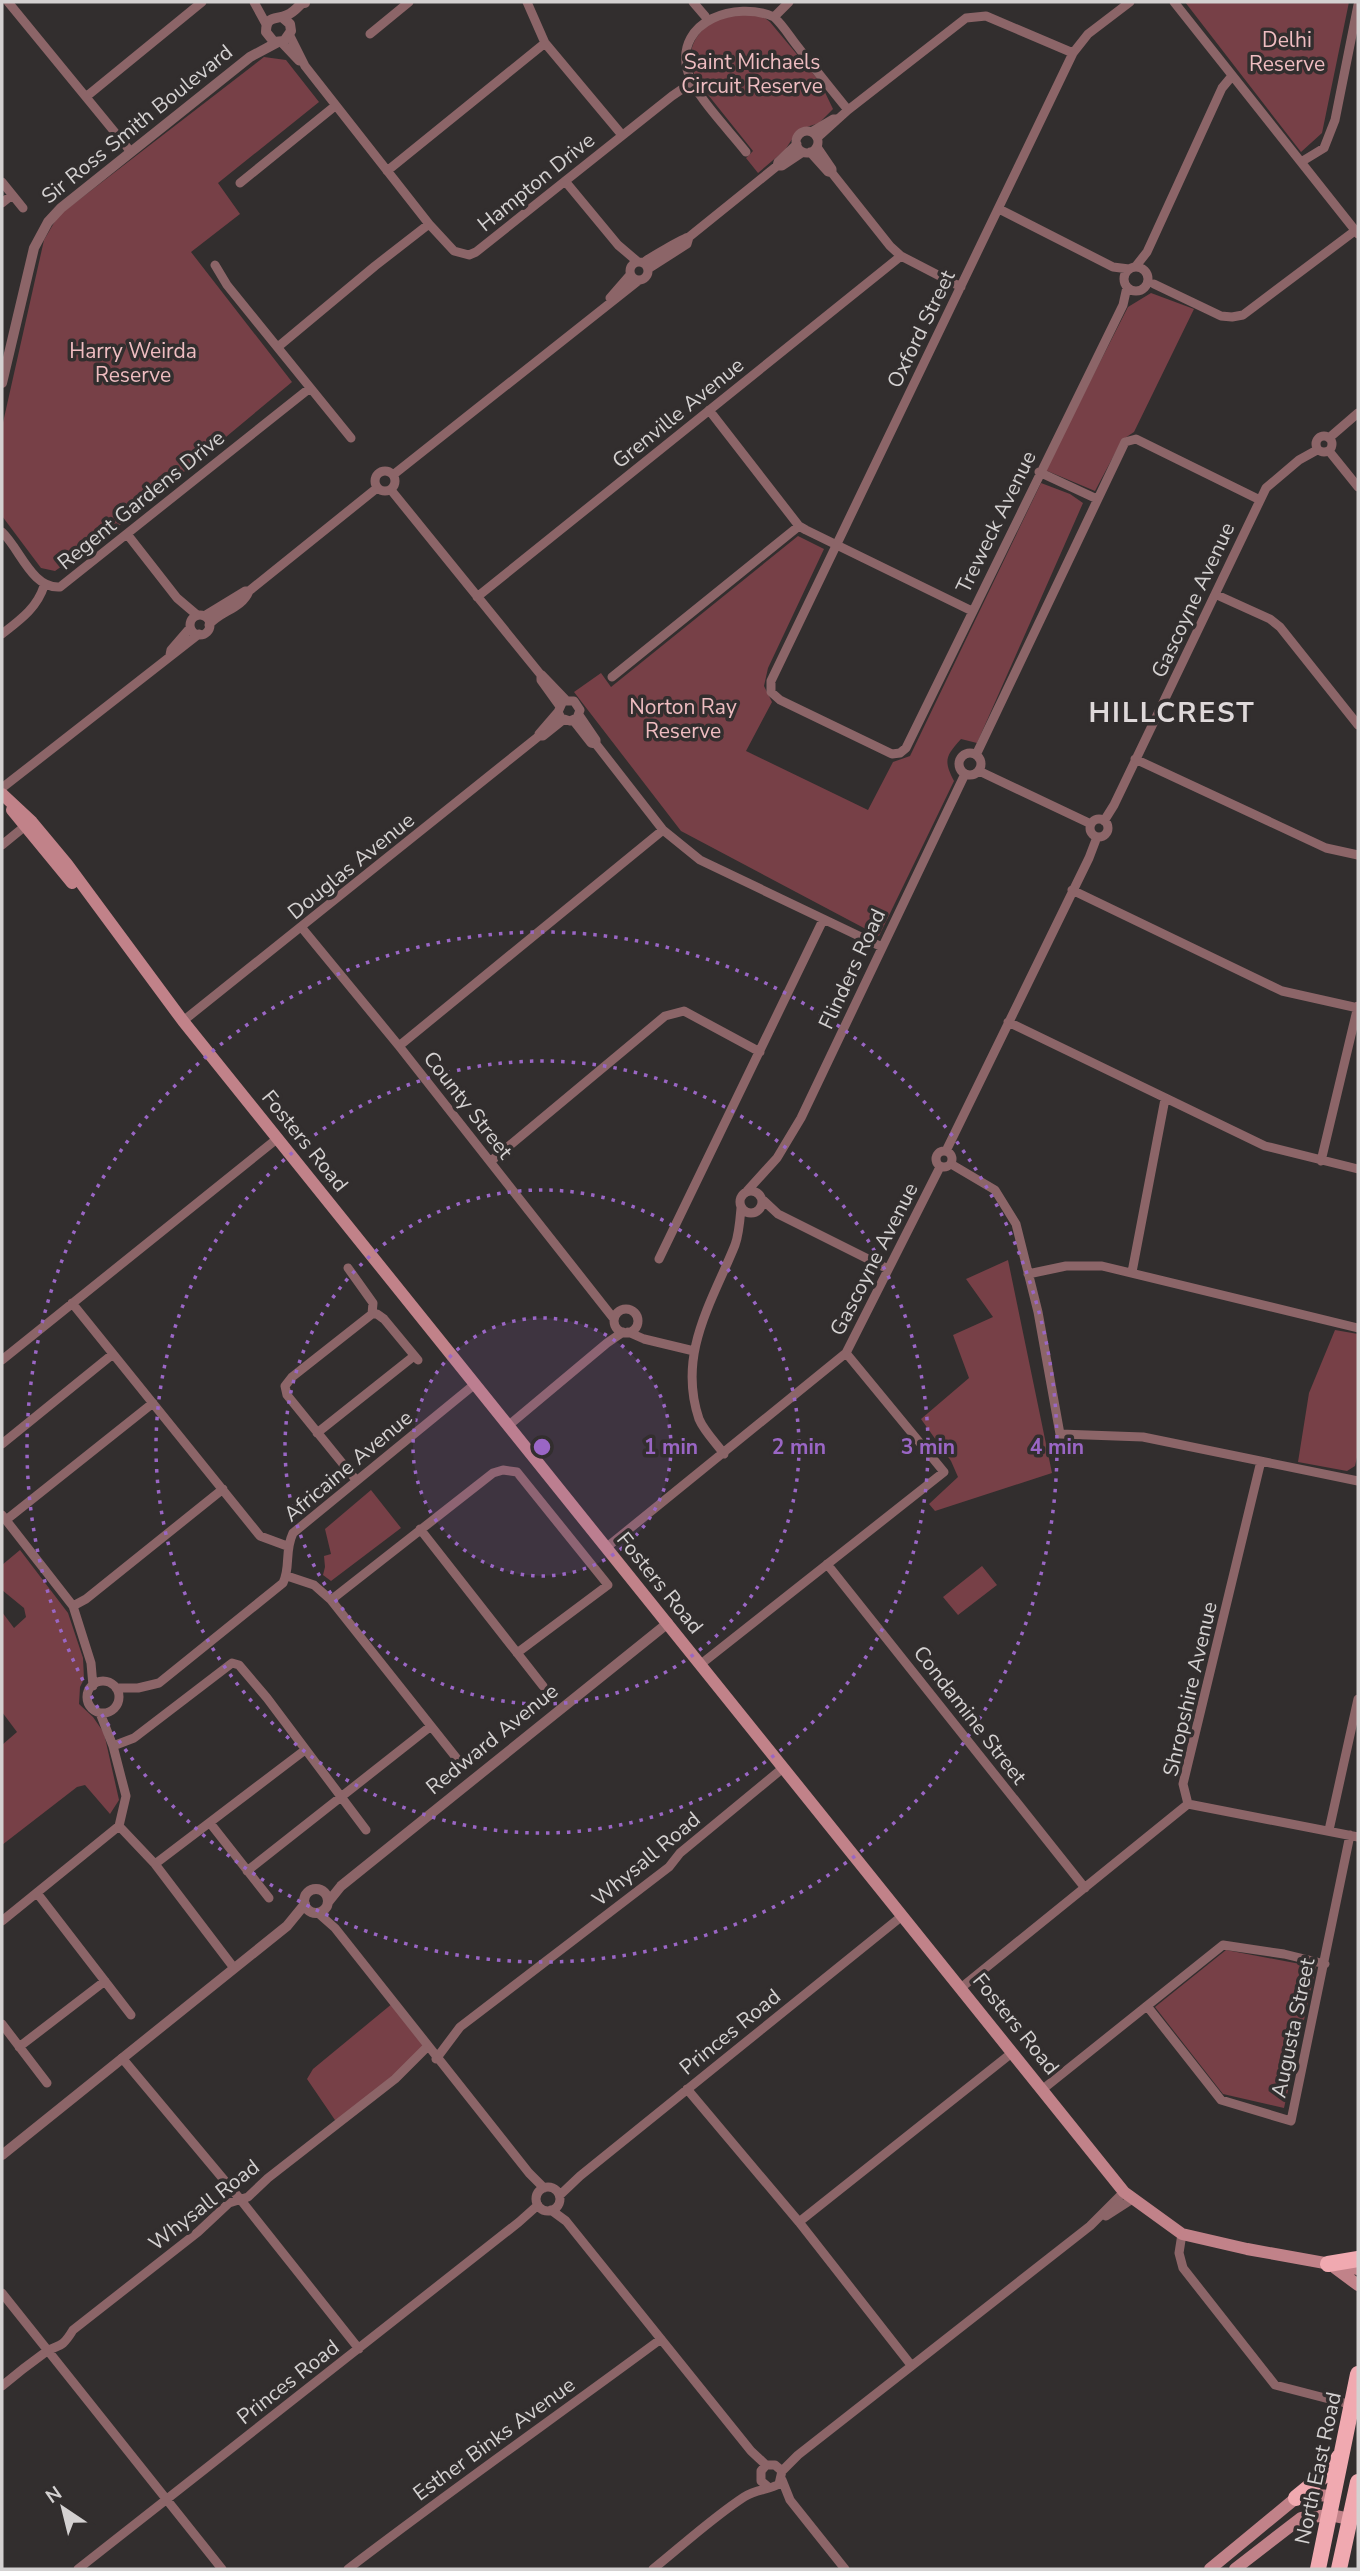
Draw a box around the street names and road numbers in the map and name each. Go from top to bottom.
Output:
street label: Sir Ross Smith Boulevard [36,38,238,210]
street label: Hampton Drive [472,126,600,238]
street label: Oxford Street [880,265,962,393]
street label: Grenville Avenue [606,351,750,475]
street label: Regent Gardens Drive [52,424,230,576]
street label: Treweck Avenue [949,446,1043,598]
street label: Gascoyne Avenue [1145,518,1241,682]
street label: Douglas Avenue [282,806,420,926]
street label: Flinders Road [812,904,892,1034]
street label: County Street [417,1045,519,1165]
street label: Fosters Road [255,1084,355,1198]
street label: Gascoyne Avenue [823,1178,925,1340]
street label: Africaine Avenue [278,1404,418,1528]
street label: Fosters Road [610,1526,710,1640]
street label: Shropshire Avenue [1156,1599,1224,1779]
street label: Condamine Street [907,1640,1033,1791]
street label: Redward Avenue [420,1677,564,1801]
street label: Whysall Road [586,1805,706,1913]
street label: Augusta Street [1265,1955,1322,2101]
street label: Fosters Road [966,1967,1066,2081]
street label: Princes Road [674,1983,786,2081]
street label: Whysall Road [143,2153,265,2257]
street label: Princes Road [231,2333,345,2431]
street label: Esther Binks Avenue [407,2371,581,2507]
street label: North East Road [1288,2389,1348,2547]

